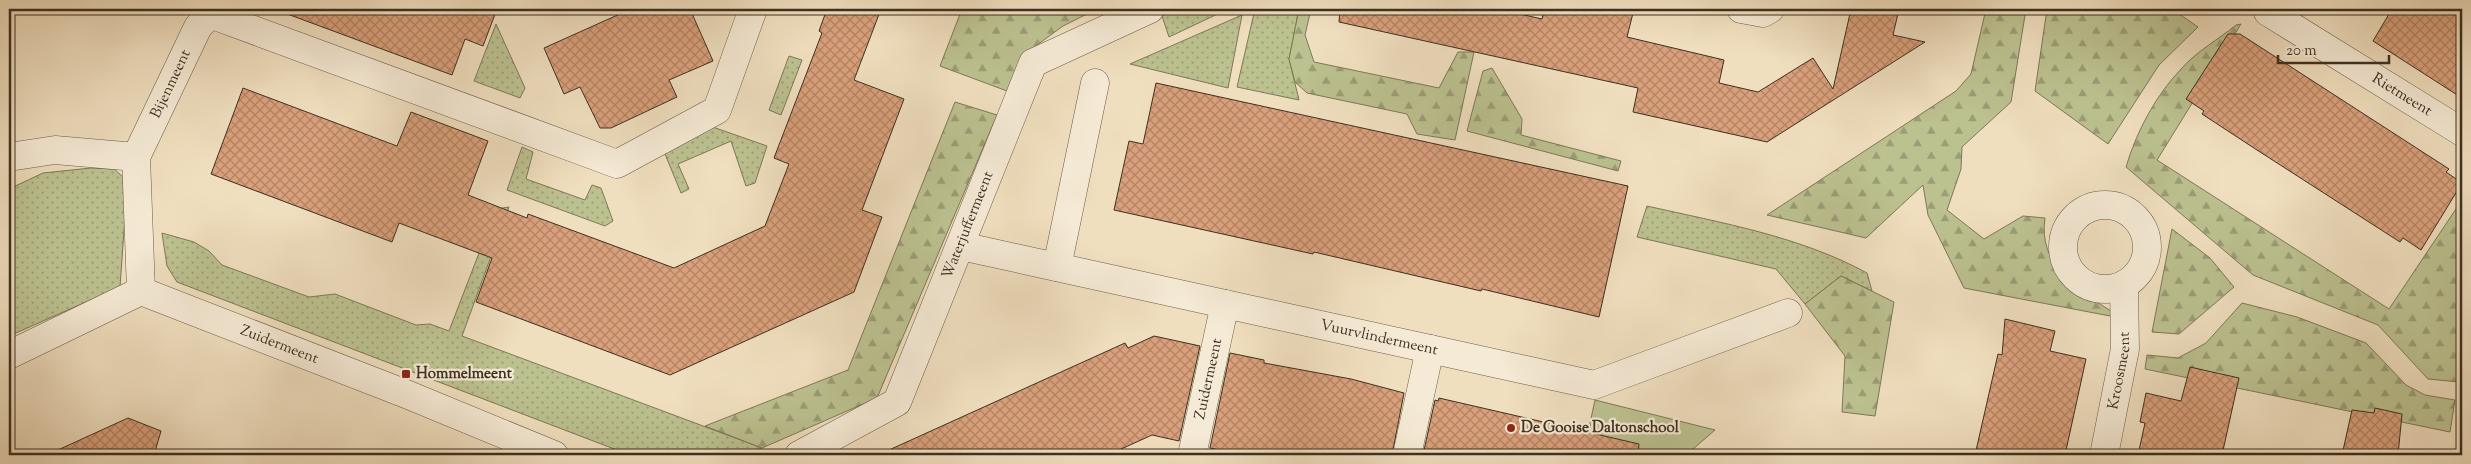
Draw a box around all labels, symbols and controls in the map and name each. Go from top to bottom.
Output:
scale bar [2278,32,2390,64]
text: 20 m [2286,41,2317,62]
street label: Bijenmeent [145,46,196,122]
street label: Rietmeent [2368,68,2436,121]
street label: Waterjuffermeent [937,168,999,282]
street label: Vuurvlindermeent [1318,315,1440,361]
street label: Zuidermeent [237,320,321,369]
street label: Kroosmeent [2103,332,2136,411]
street label: Zuidermeent [1190,336,1228,421]
place label: Hommelmeent [416,364,513,385]
marker: Hommelmeent [400,368,412,380]
place label: De Gooise Daltonschool [1521,418,1680,439]
marker: De Gooise Daltonschool [1505,422,1517,434]

